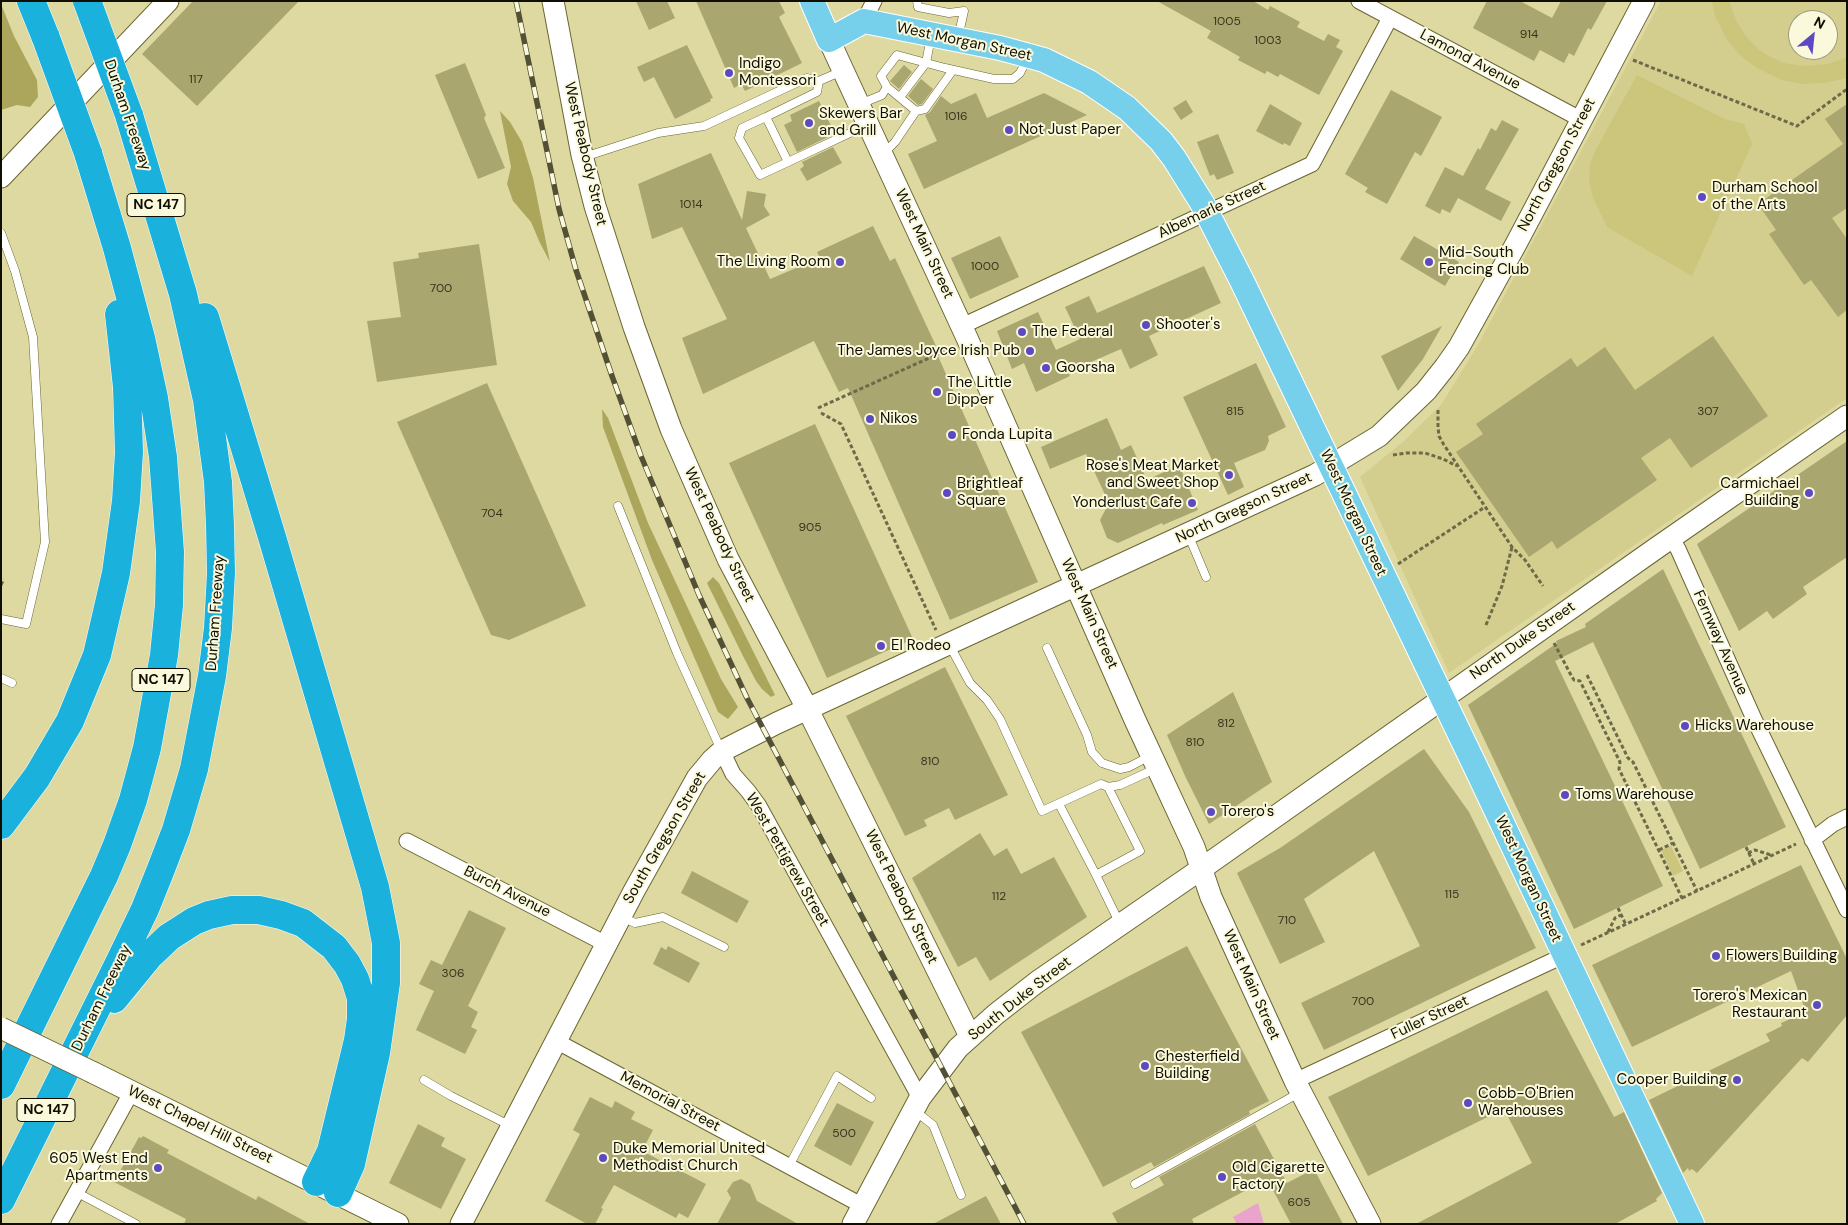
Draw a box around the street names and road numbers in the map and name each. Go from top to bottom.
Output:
street label: West Morgan Street [895,19,1033,65]
street label: Lamond Avenue [1417,26,1523,94]
street label: Durham Freeway [100,57,154,173]
street label: West Peabody Street [560,80,610,228]
street label: North Gregson Street [1514,95,1600,235]
street label: Albemarle Street [1155,177,1269,243]
street label: West Main Street [891,186,957,302]
road number: NC 147 [127,194,185,216]
street label: West Morgan Street [1316,447,1390,579]
street label: West Peabody Street [680,465,758,605]
street label: North Gregson Street [1173,469,1315,547]
street label: Durham Freeway [203,554,229,672]
street label: West Main Street [1057,556,1121,672]
street label: Fernway Avenue [1689,588,1751,698]
street label: North Duke Street [1467,598,1579,684]
road number: NC 147 [132,668,190,692]
street label: South Gregson Street [620,769,710,907]
street label: West Pettigrew Street [741,790,833,930]
street label: West Morgan Street [1491,813,1565,945]
street label: West Peabody Street [861,827,941,967]
street label: Burch Avenue [461,862,553,922]
street label: West Main Street [1219,927,1283,1043]
street label: Durham Freeway [68,942,136,1054]
street label: South Duke Street [965,953,1075,1045]
street label: Fuller Street [1388,992,1472,1044]
street label: Memorial Street [617,1068,723,1136]
street label: West Chapel Hill Street [125,1082,275,1168]
road number: NC 147 [17,1098,75,1122]

